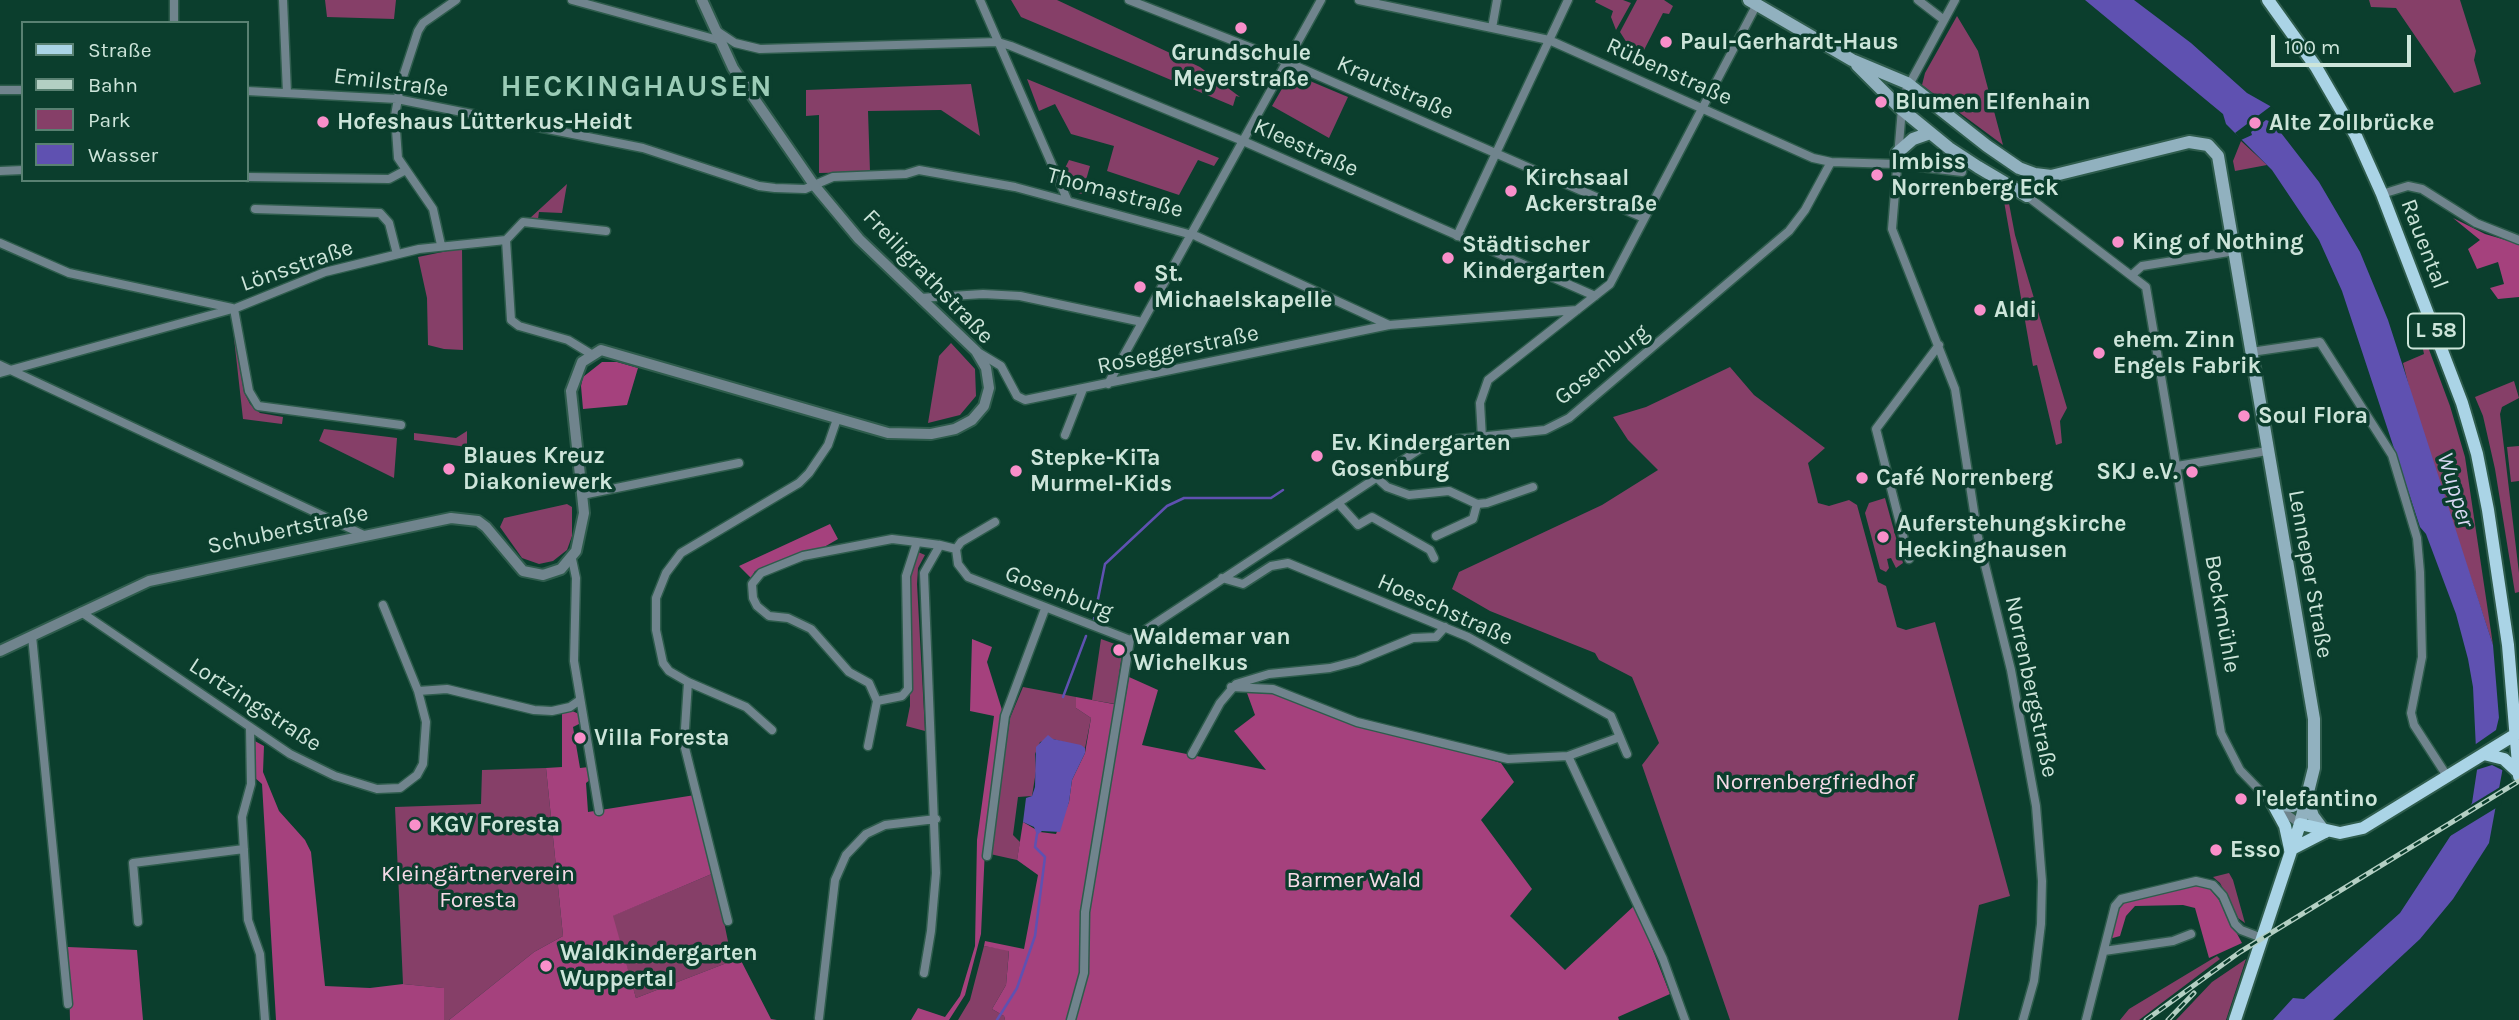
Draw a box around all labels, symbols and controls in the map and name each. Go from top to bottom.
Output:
marker: Grundschule Meyerstraße [1233,20,1249,36]
legend [21,21,248,182]
scale bar [2274,21,2414,65]
place label: Paul-Gerhardt-Haus [1680,28,1898,56]
street label: Rübenstraße [1602,32,1736,112]
marker: Paul-Gerhardt-Haus [1658,34,1674,50]
text: 100 m [2284,35,2341,59]
text: Straße [88,38,151,62]
place label: Grundschule Meyerstraße [1171,39,1311,93]
street label: Krautstraße [1332,50,1458,126]
street label: Emilstraße [332,62,450,104]
district label: HECKINGHAUSEN [502,69,772,105]
text: Bahn [88,73,138,97]
place label: Blumen Elfenhain [1895,88,2091,116]
marker: Blumen Elfenhain [1873,94,1889,110]
text: Park [88,108,131,132]
place label: Hofeshaus Lütterkus-Heidt [337,108,632,136]
place label: Alte Zollbrücke [2269,109,2434,137]
street label: Kleestraße [1249,113,1363,183]
marker: Hofeshaus Lütterkus-Heidt [315,114,331,130]
marker: Alte Zollbrücke [2247,115,2263,131]
text: Wasser [88,143,158,167]
place label: Imbiss Norrenberg Eck [1891,148,2059,202]
street label: Thomastraße [1044,162,1186,224]
place label: Kirchsaal Ackerstraße [1525,164,1657,218]
marker: Imbiss Norrenberg Eck [1869,167,1885,183]
marker: Kirchsaal Ackerstraße [1503,183,1519,199]
street label: Rauental [2394,195,2454,293]
street label: Freiligrathstraße [857,204,999,350]
place label: King of Nothing [2132,228,2304,256]
place label: Städtischer Kindergarten [1462,231,1606,285]
street label: Lönsstraße [237,234,357,298]
marker: King of Nothing [2110,234,2126,250]
marker: Städtischer Kindergarten [1440,250,1456,266]
place label: St. Michaelskapelle [1154,260,1332,314]
marker: St. Michaelskapelle [1132,279,1148,295]
place label: Aldi [1994,296,2037,324]
marker: Aldi [1972,302,1988,318]
road number: L 58 [2408,314,2464,348]
street label: Roseggerstraße [1095,319,1261,381]
street label: Gosenburg [1549,319,1655,411]
place label: ehem. Zinn Engels Fabrik [2113,326,2261,380]
marker: ehem. Zinn Engels Fabrik [2091,345,2107,361]
place label: Soul Flora [2258,402,2368,430]
marker: Soul Flora [2236,408,2252,424]
place label: Ev. Kindergarten Gosenburg [1331,429,1511,483]
place label: Blaues Kreuz Diakoniewerk [463,442,613,496]
place label: Stepke-KiTa Murmel-Kids [1030,444,1172,498]
marker: Ev. Kindergarten Gosenburg [1309,448,1325,464]
water label: Wupper [2430,449,2480,531]
place label: SKJ e.V. [2096,458,2178,486]
marker: Blaues Kreuz Diakoniewerk [441,461,457,477]
marker: Stepke-KiTa Murmel-Kids [1008,463,1024,479]
place label: Café Norrenberg [1876,464,2053,492]
marker: SKJ e.V. [2184,464,2200,480]
marker: Café Norrenberg [1854,470,1870,486]
street label: Lenneper Straße [2282,488,2338,660]
street label: Schubertstraße [205,499,371,561]
place label: Auferstehungskirche Heckinghausen [1897,510,2126,564]
marker: Auferstehungskirche Heckinghausen [1875,529,1891,545]
street label: Bockmühle [2198,553,2246,675]
street label: Gosenburg [1001,560,1117,626]
street label: Hoeschstraße [1373,568,1517,652]
street label: Norrenbergstraße [1998,594,2064,780]
place label: Waldemar van Wichelkus [1133,623,1290,677]
marker: Waldemar van Wichelkus [1111,642,1127,658]
street label: Lortzingstraße [184,652,326,758]
place label: Villa Foresta [594,724,729,752]
marker: Villa Foresta [572,730,588,746]
park label: Norrenbergfriedhof [1715,768,1915,796]
place label: l'elefantino [2255,785,2378,813]
marker: l'elefantino [2233,791,2249,807]
place label: KGV Foresta [429,811,560,839]
marker: KGV Foresta [407,817,423,833]
place label: Esso [2230,836,2281,864]
marker: Esso [2208,842,2224,858]
park label: Kleingärtnerverein Foresta [381,860,575,914]
park label: Barmer Wald [1287,866,1421,894]
place label: Waldkindergarten Wuppertal [560,939,758,993]
marker: Waldkindergarten Wuppertal [538,958,554,974]

